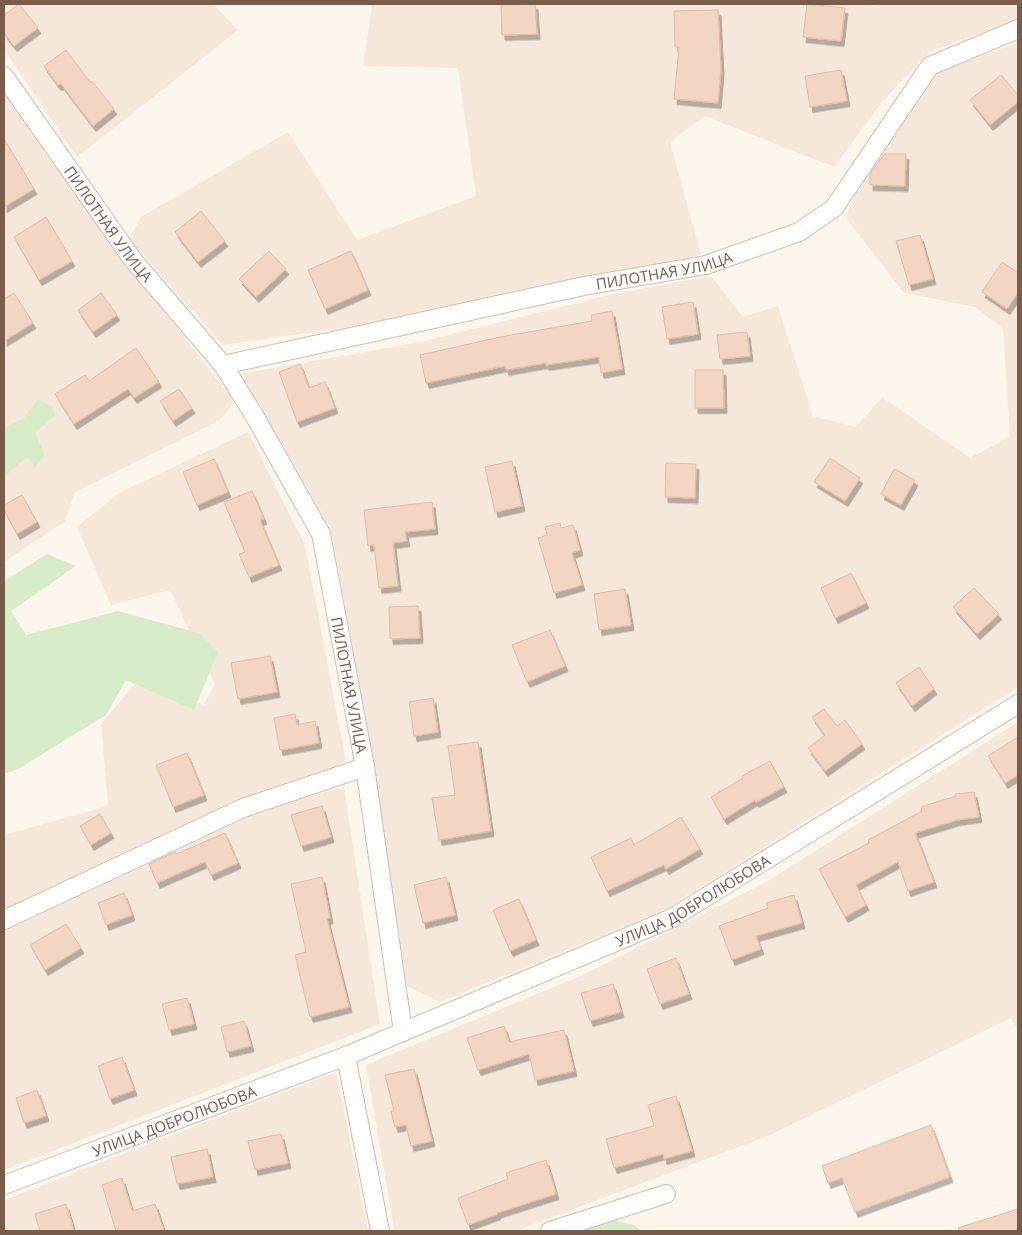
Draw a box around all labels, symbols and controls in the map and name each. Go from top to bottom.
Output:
street label: ПИЛОТНАЯ УЛИЦА [60,162,158,286]
street label: ПИЛОТНАЯ УЛИЦА [594,246,735,294]
street label: ПИЛОТНАЯ УЛИЦА [327,615,372,755]
street label: УЛИЦА ДОБРОЛЮБОВА [612,850,774,951]
street label: УЛИЦА ДОБРОЛЮБОВА [89,1081,260,1161]

